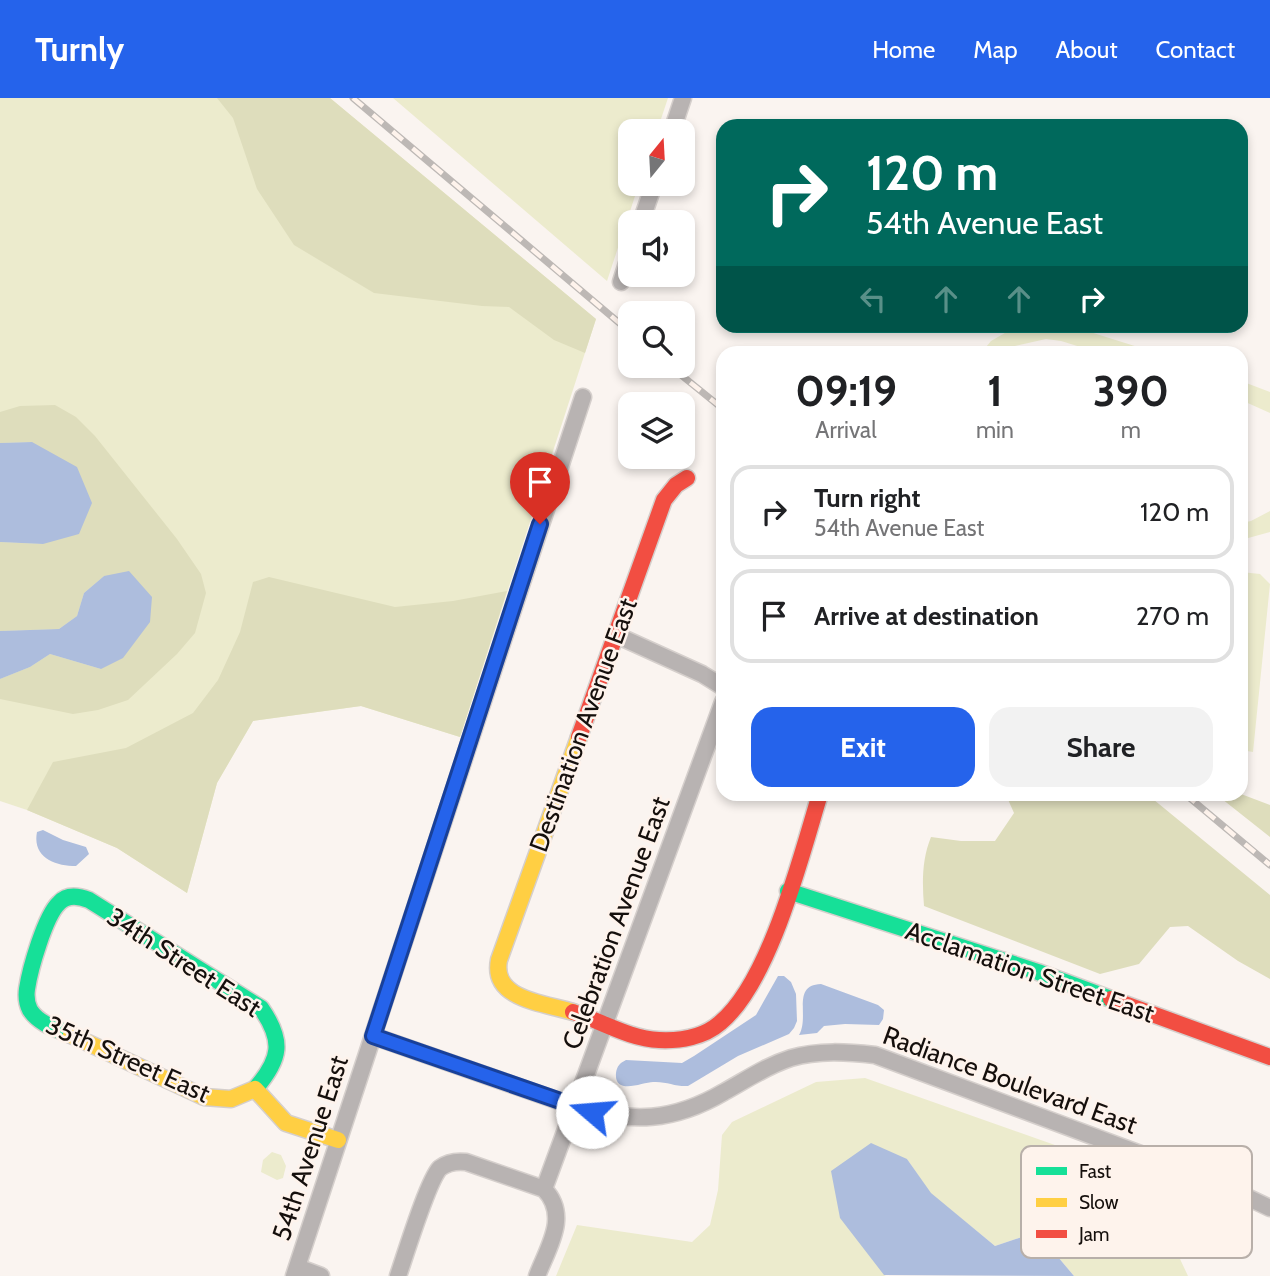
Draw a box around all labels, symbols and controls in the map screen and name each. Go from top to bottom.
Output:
text: Turnly [35,29,124,69]
text: Home [872,35,935,64]
text: Map [973,35,1018,64]
text: About [1056,35,1118,64]
text: Contact [1156,35,1235,64]
north arrow [618,119,695,196]
map controls [618,119,695,469]
text: 120 m [866,143,998,202]
icon: right [751,147,842,238]
text: 54th Avenue East [866,203,1103,242]
button: sound [618,210,695,287]
icon: left [854,280,892,318]
icon: ahead [927,280,965,318]
icon: ahead [1000,280,1038,318]
icon: right [1073,280,1111,318]
button: search [618,301,695,378]
text: 09:19 [795,365,897,417]
text: 1 [987,365,1003,417]
text: 390 [1093,365,1169,417]
button: layers [618,392,695,469]
text: Arrival [815,416,877,444]
text: min [976,416,1014,444]
text: m [1121,416,1141,444]
pin [510,452,570,524]
icon: arrive [521,463,559,501]
text: Turn right [814,482,920,514]
icon: right [755,493,793,531]
text: 120 m [1140,496,1209,528]
text: 54th Avenue East [814,514,984,542]
street label: Destination Avenue East [522,594,644,856]
icon: arrive [755,597,793,635]
text: Arrive at destination [814,600,1039,632]
text: 270 m [1136,600,1209,632]
button: Exit [751,707,975,787]
button: Share [989,707,1213,787]
street label: Celebration Avenue East [555,792,677,1054]
street label: 34th Street East [101,900,267,1024]
street label: Acclamation Street East [901,914,1159,1030]
street label: 35th Street East [41,1009,215,1109]
street label: Radiance Boulevard East [879,1019,1142,1141]
street label: 54th Avenue East [265,1051,355,1244]
position arrow [555,1075,629,1149]
legend [1021,1146,1252,1258]
text: Fast [1079,1160,1112,1183]
text: Slow [1079,1191,1119,1214]
text: Jam [1078,1223,1109,1246]

